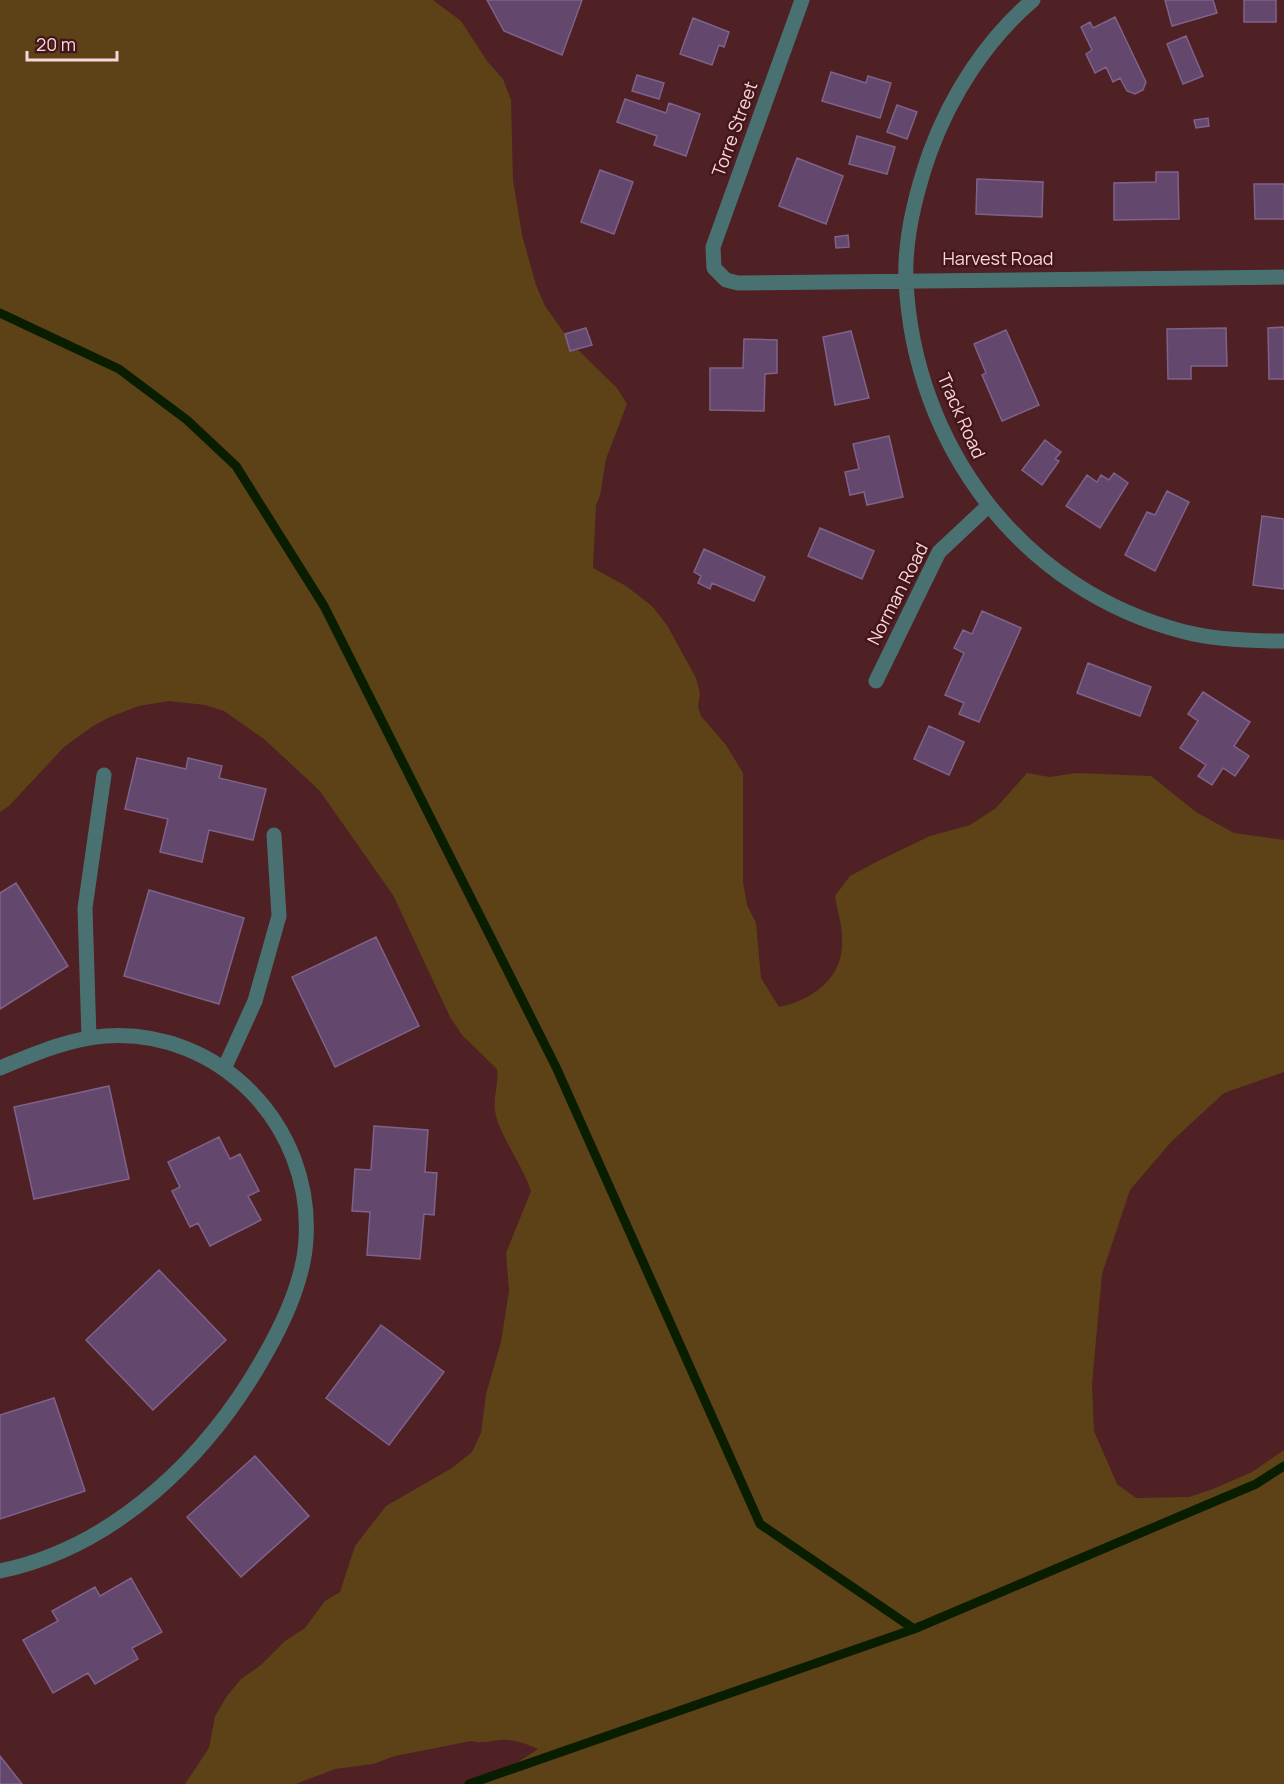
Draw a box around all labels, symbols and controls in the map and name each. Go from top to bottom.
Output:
scale bar [27,24,117,62]
text: 20 m [36,32,76,56]
street label: Torre Street [706,78,762,180]
street label: Harvest Road [942,246,1054,270]
street label: Track Road [932,369,991,462]
street label: Norman Road [861,538,933,649]

